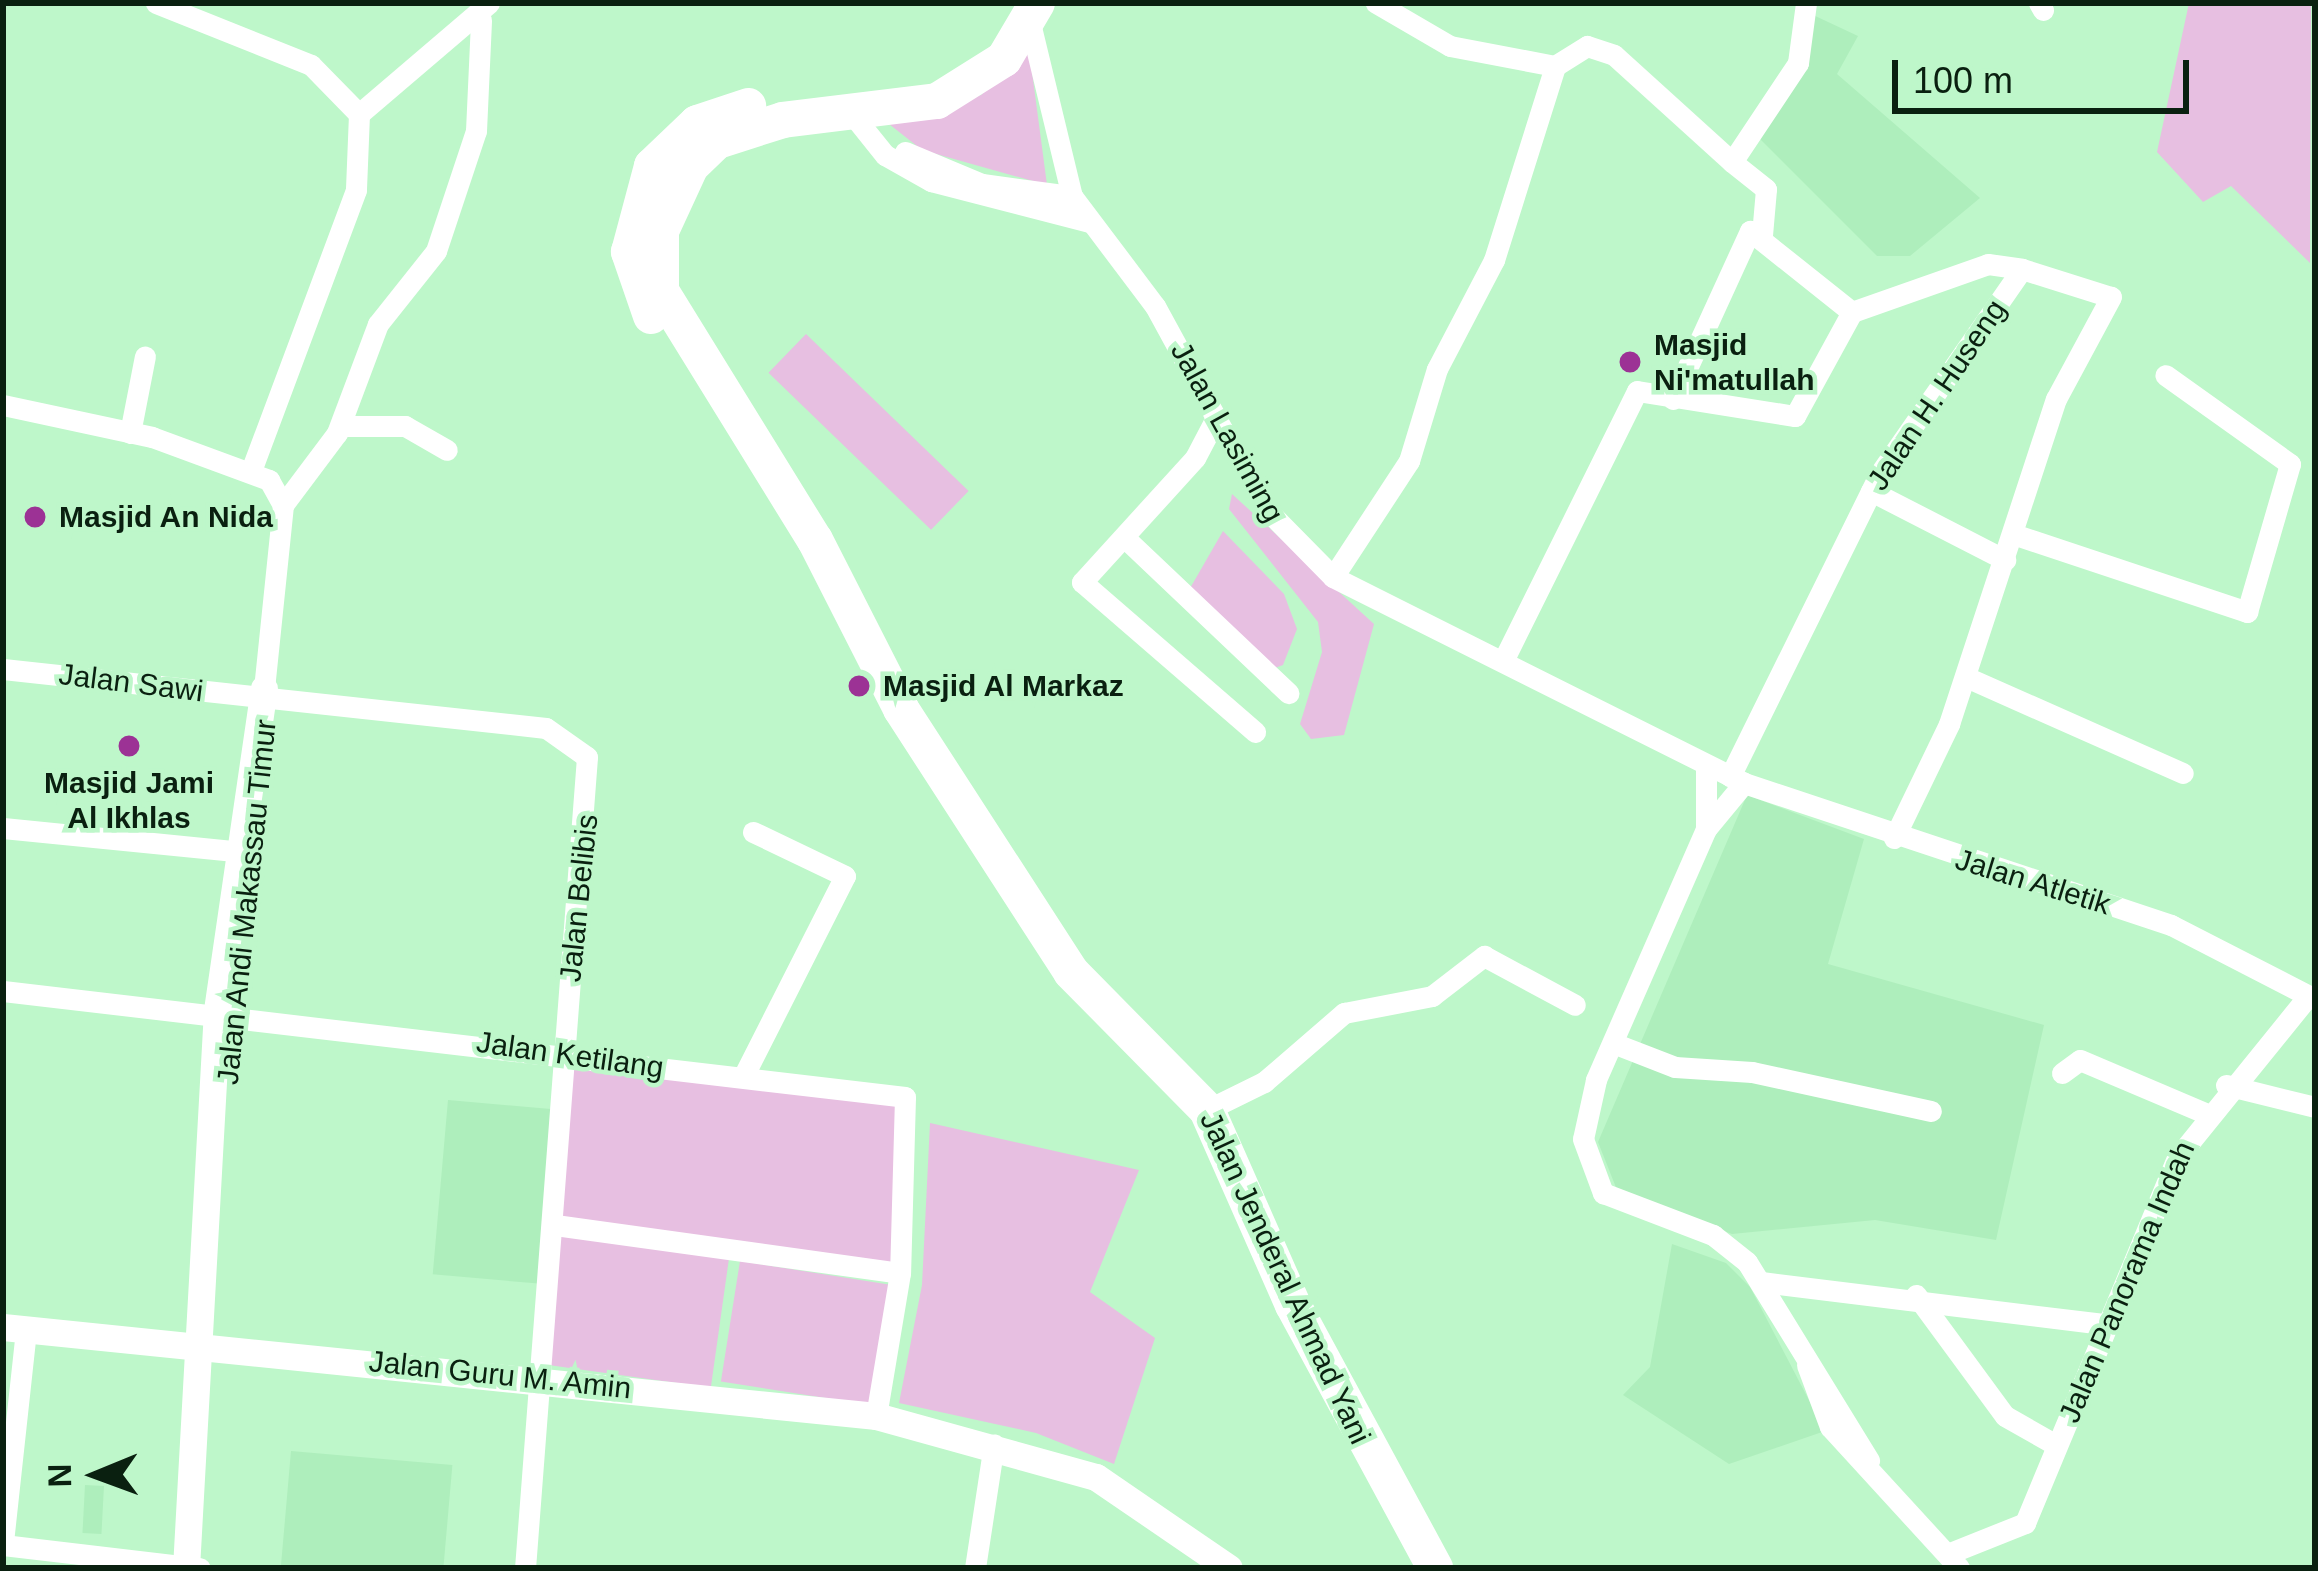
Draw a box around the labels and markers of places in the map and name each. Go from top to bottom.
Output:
place label: Masjid Ni'matullah [1654,327,1814,398]
marker: Masjid Ni'matullah [1617,349,1643,375]
place label: Masjid An Nida [59,499,274,535]
marker: Masjid An Nida [22,504,48,530]
place label: Masjid Al Markaz [883,668,1125,704]
marker: Masjid Al Markaz [846,673,872,699]
marker: Masjid Jami Al Ikhlas [116,733,142,759]
place label: Masjid Jami Al Ikhlas [44,765,214,836]

